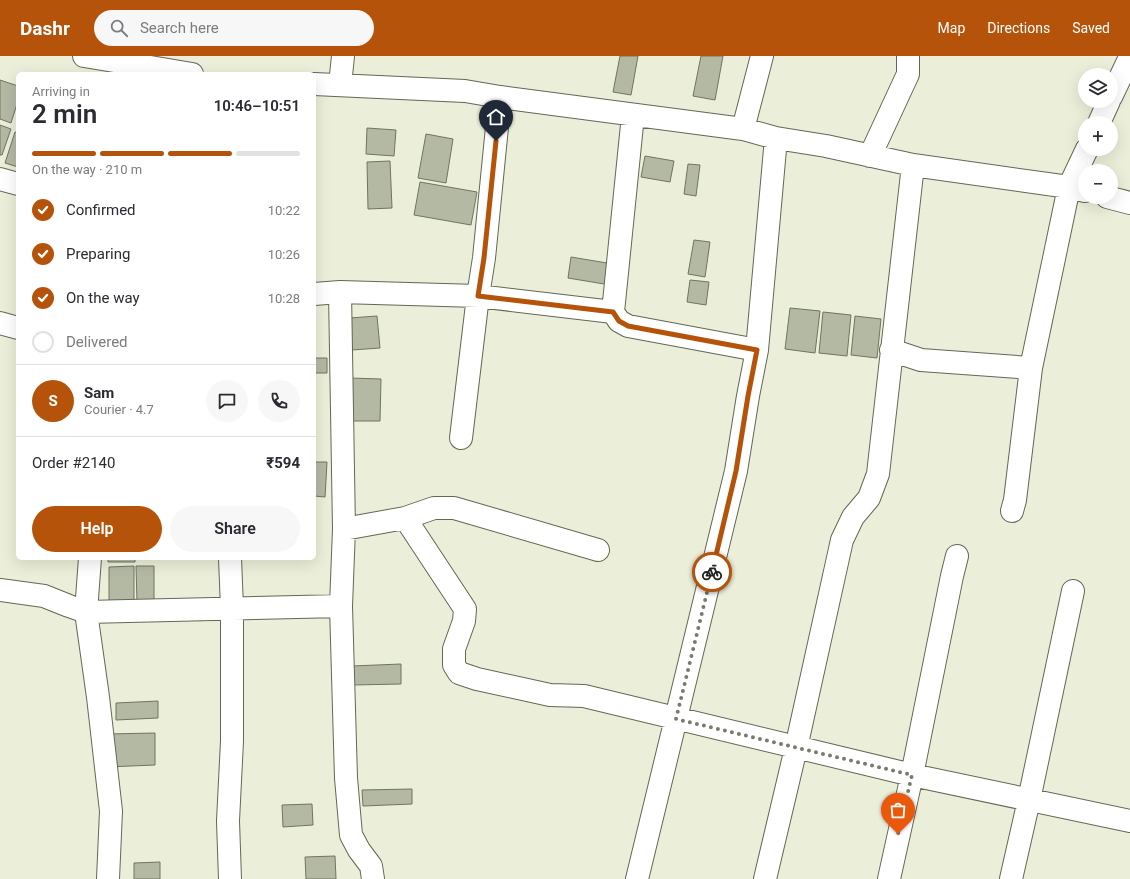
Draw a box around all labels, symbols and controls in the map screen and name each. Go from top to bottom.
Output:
search box [94,10,374,46]
text: Dashr [20,17,70,40]
icon: search [108,17,130,39]
text: Search here [140,19,219,37]
text: Map [938,20,965,36]
text: Directions [987,20,1050,36]
text: Saved [1072,20,1110,36]
map controls [1078,68,1118,204]
button: layers [1078,68,1118,108]
text: Arriving in [32,84,90,99]
text: 10:46–10:51 [214,97,300,115]
text: 2 min [32,99,97,129]
pin [479,100,513,141]
icon: home [485,106,507,128]
button: + [1078,116,1118,156]
text: On the way · 210 m [32,162,142,177]
button: − [1078,164,1118,204]
icon: check [32,199,54,221]
text: Confirmed [66,201,136,219]
text: 10:22 [268,203,300,218]
icon: check [32,243,54,265]
text: Preparing [66,245,130,263]
text: 10:26 [268,247,300,262]
icon: check [32,287,54,309]
text: On the way [66,289,140,307]
text: 10:28 [268,291,300,306]
text: Delivered [66,333,128,351]
button: chat [206,380,248,422]
button: phone [258,380,300,422]
text: Sam [84,384,114,402]
text: S [48,392,58,410]
text: Courier · 4.7 [84,402,154,417]
text: Order #2140 [32,454,115,472]
text: ₹594 [266,454,300,472]
button: Help [32,506,162,552]
button: Share [170,506,300,552]
courier [692,552,732,592]
icon: bike [701,561,723,583]
pin [881,793,915,834]
icon: bag [887,799,909,821]

